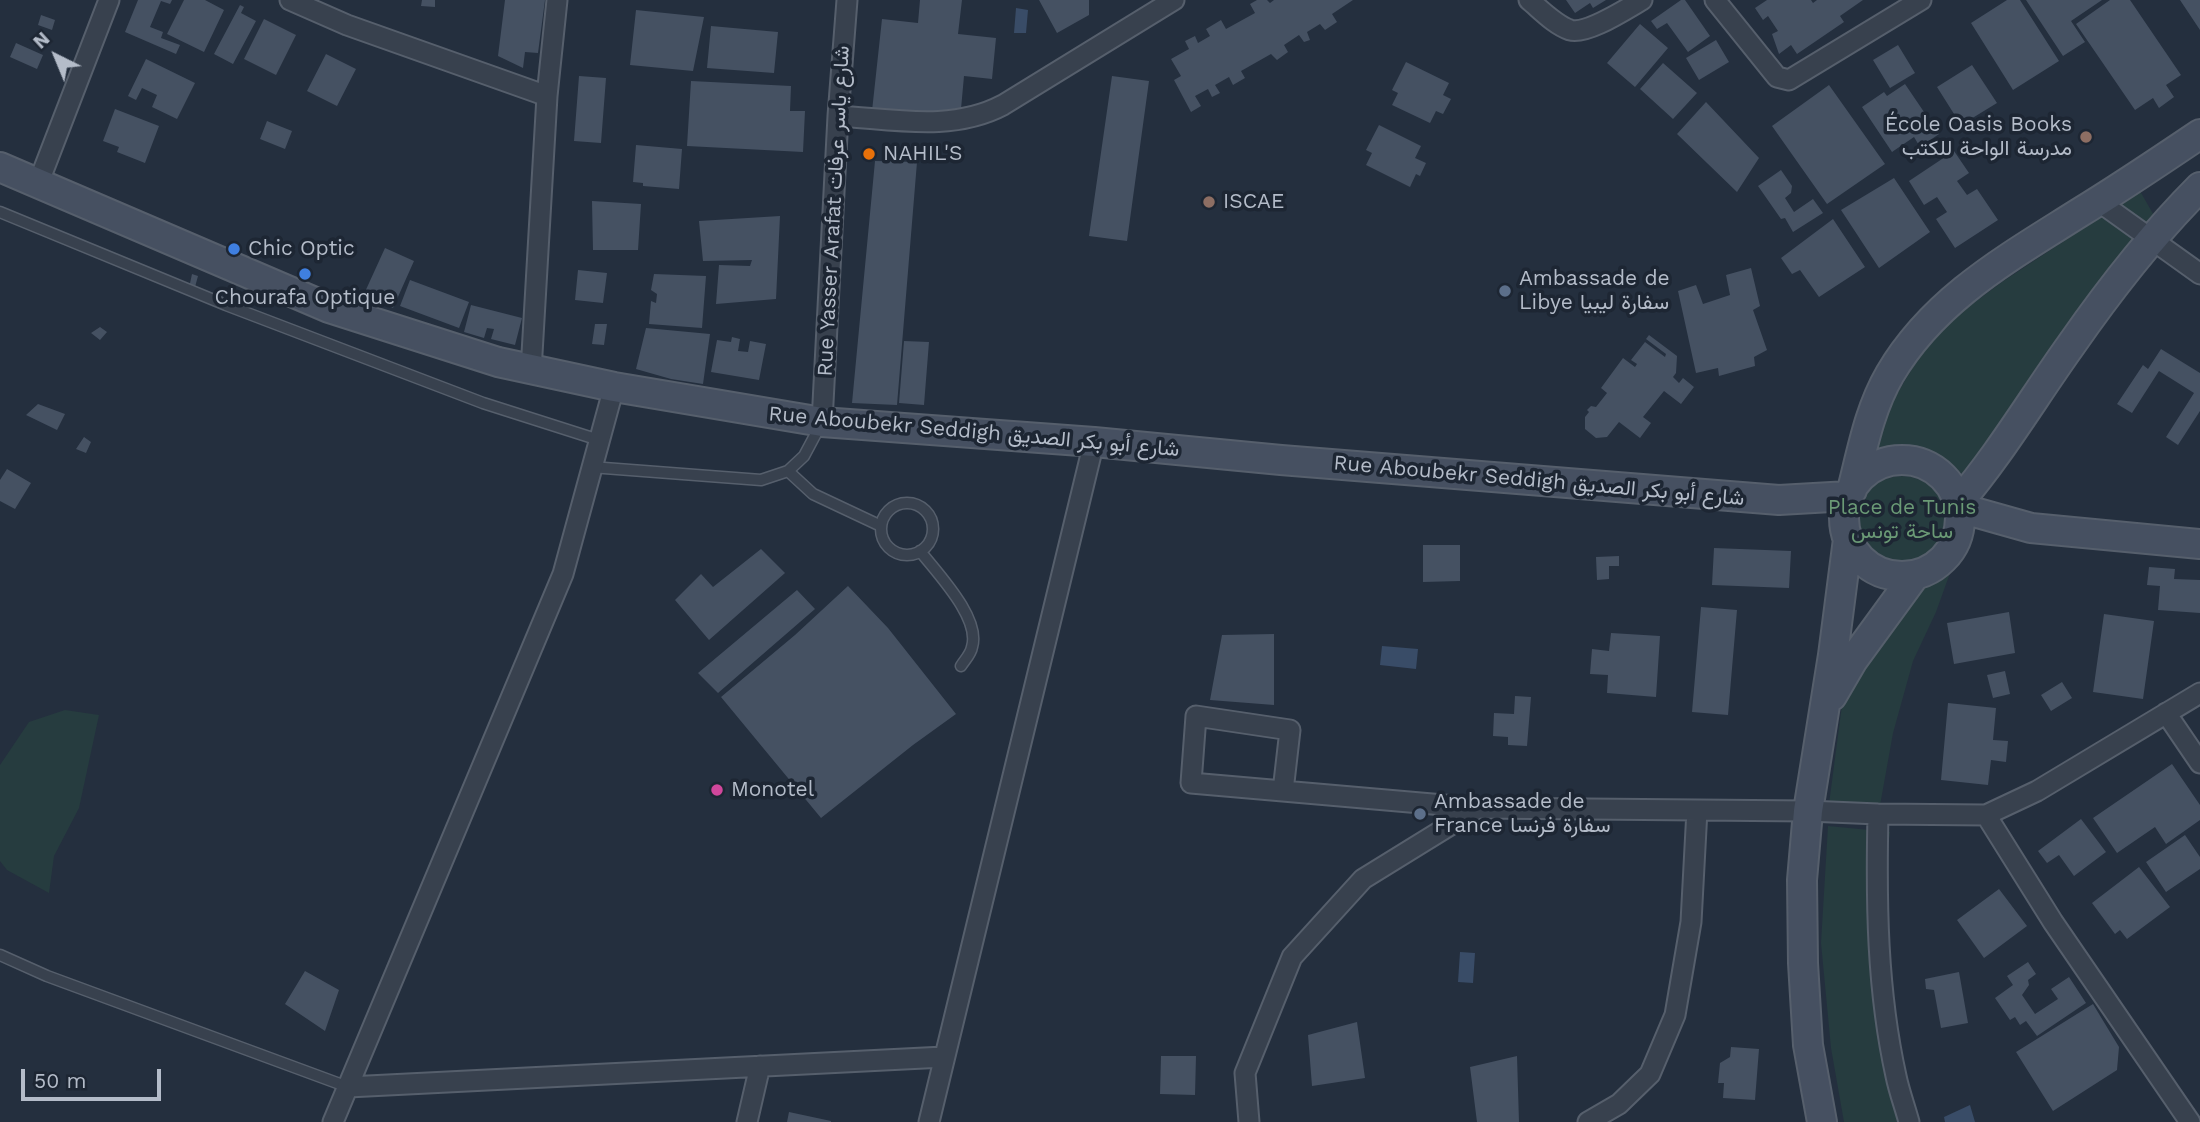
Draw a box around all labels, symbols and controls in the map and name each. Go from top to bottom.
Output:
north arrow [21,21,91,91]
text: N [28,27,54,53]
street label: Rue Yasser Arafat شارع ياسر عرفات [813,45,855,377]
place label: École Oasis Books مدرسة الواحة للكتب [1885,112,2072,162]
marker: École Oasis Books مدرسة الواحة للكتب [2078,129,2094,145]
place label: NAHIL'S [883,141,962,167]
marker: NAHIL'S [861,146,877,162]
place label: ISCAE [1223,189,1284,215]
marker: ISCAE [1201,194,1217,210]
place label: Chic Optic [248,236,355,262]
marker: Chic Optic [226,241,242,257]
marker: Chourafa Optique [297,266,313,282]
place label: Ambassade de Libye سفارة ليبيا [1519,266,1670,316]
marker: Ambassade de Libye سفارة ليبيا [1497,283,1513,299]
place label: Chourafa Optique [215,285,395,311]
street label: Rue Aboubekr Seddigh شارع أبو بكر الصديق [768,401,1180,463]
street label: Rue Aboubekr Seddigh شارع أبو بكر الصديق [1333,450,1745,512]
park label: Place de Tunis ساحة تونس [1828,495,1976,545]
place label: Monotel [731,777,814,803]
marker: Monotel [709,782,725,798]
place label: Ambassade de France سفارة فرنسا [1434,789,1611,839]
marker: Ambassade de France سفارة فرنسا [1412,806,1428,822]
scale bar [24,1056,164,1100]
text: 50 m [34,1068,86,1093]

